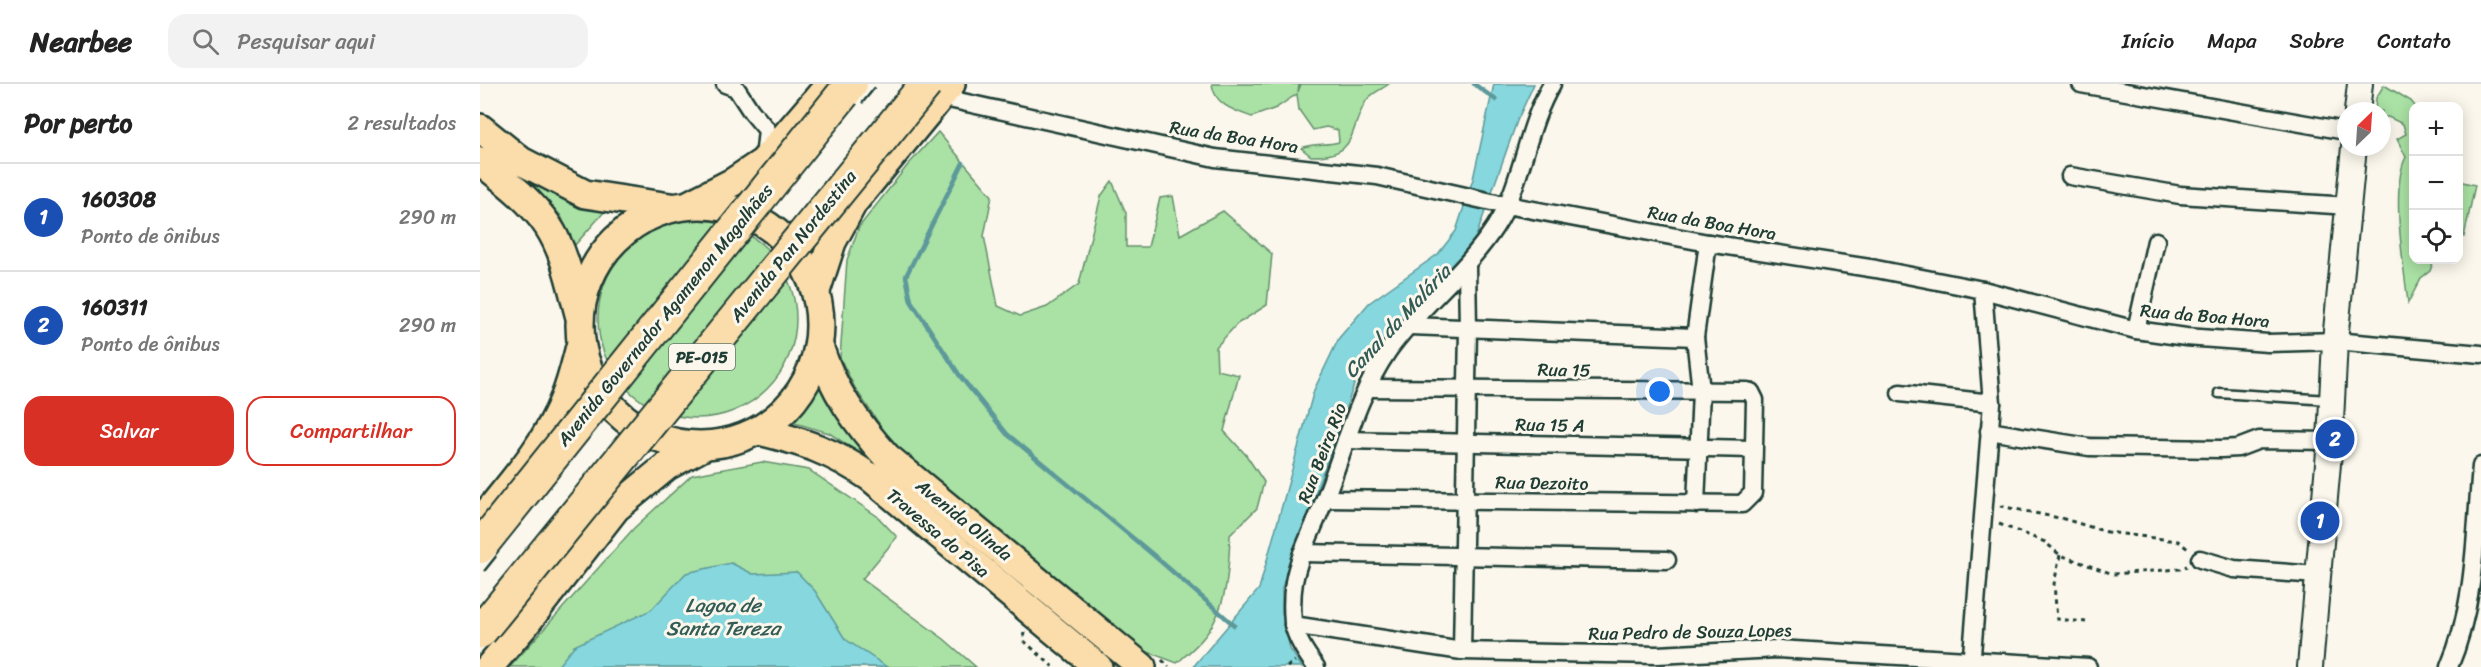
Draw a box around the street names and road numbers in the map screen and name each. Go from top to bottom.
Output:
street label: Rua da Boa Hora [1167,111,1301,163]
street label: Avenida Pan Nordestina [720,162,865,330]
street label: Avenida Governador Agamenon Magalhães [548,176,782,454]
street label: Rua da Boa Hora [1645,196,1779,250]
street label: Rua da Boa Hora [2139,294,2271,338]
road number: PE-015 [669,344,735,370]
street label: Rua 15 [1537,354,1591,386]
street label: Rua Beira Rio [1288,398,1356,508]
street label: Rua 15 A [1515,408,1585,442]
street label: Rua Dezoito [1495,466,1589,500]
street label: Avenida Olinda [908,470,1020,570]
street label: Travessa do Pisa [879,480,997,586]
street label: Rua Pedro de Souza Lopes [1588,614,1792,650]

